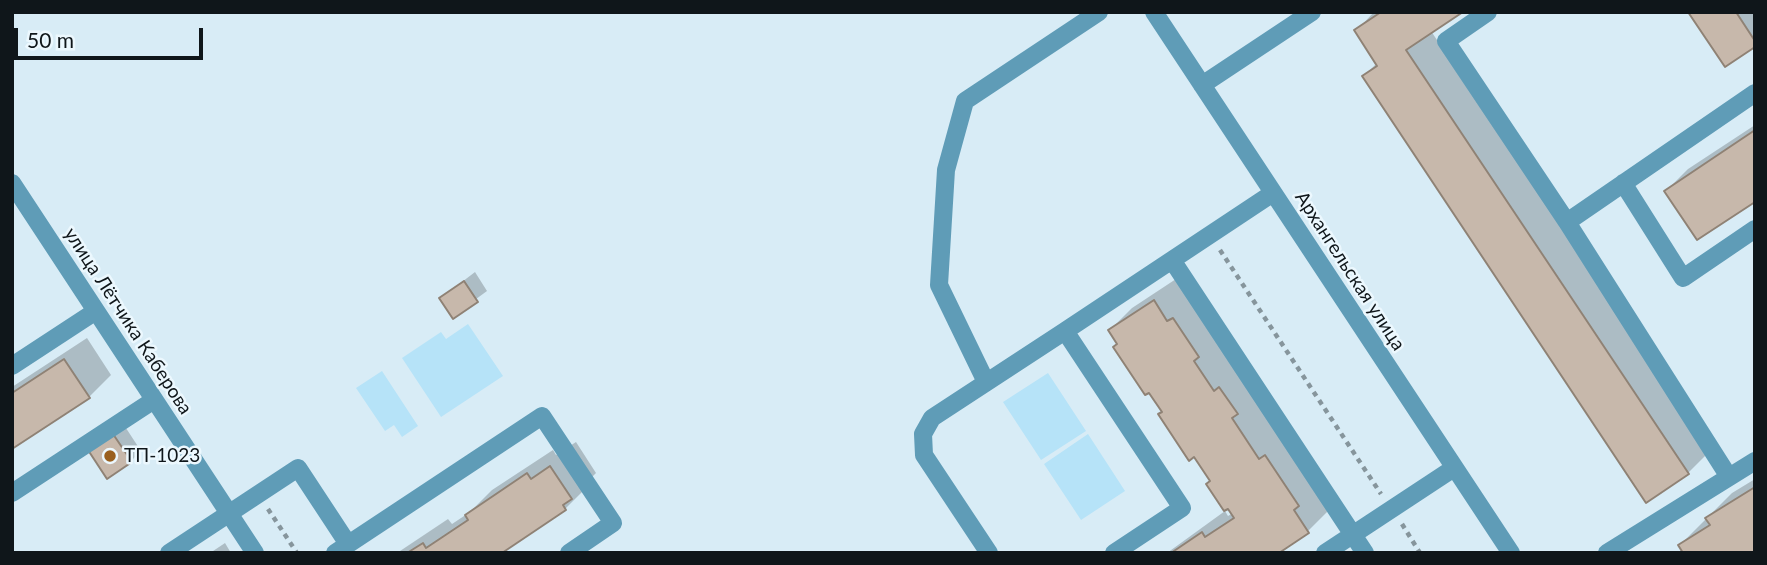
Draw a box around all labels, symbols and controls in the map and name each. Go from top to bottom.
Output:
scale bar [18,14,206,58]
text: 50 m [27,27,74,52]
street label: Архангельская улица [1290,187,1410,355]
street label: улица Лётчика Каберова [59,223,197,419]
place label: ТП-1023 [124,445,200,467]
marker: ТП-1023 [102,448,118,464]

